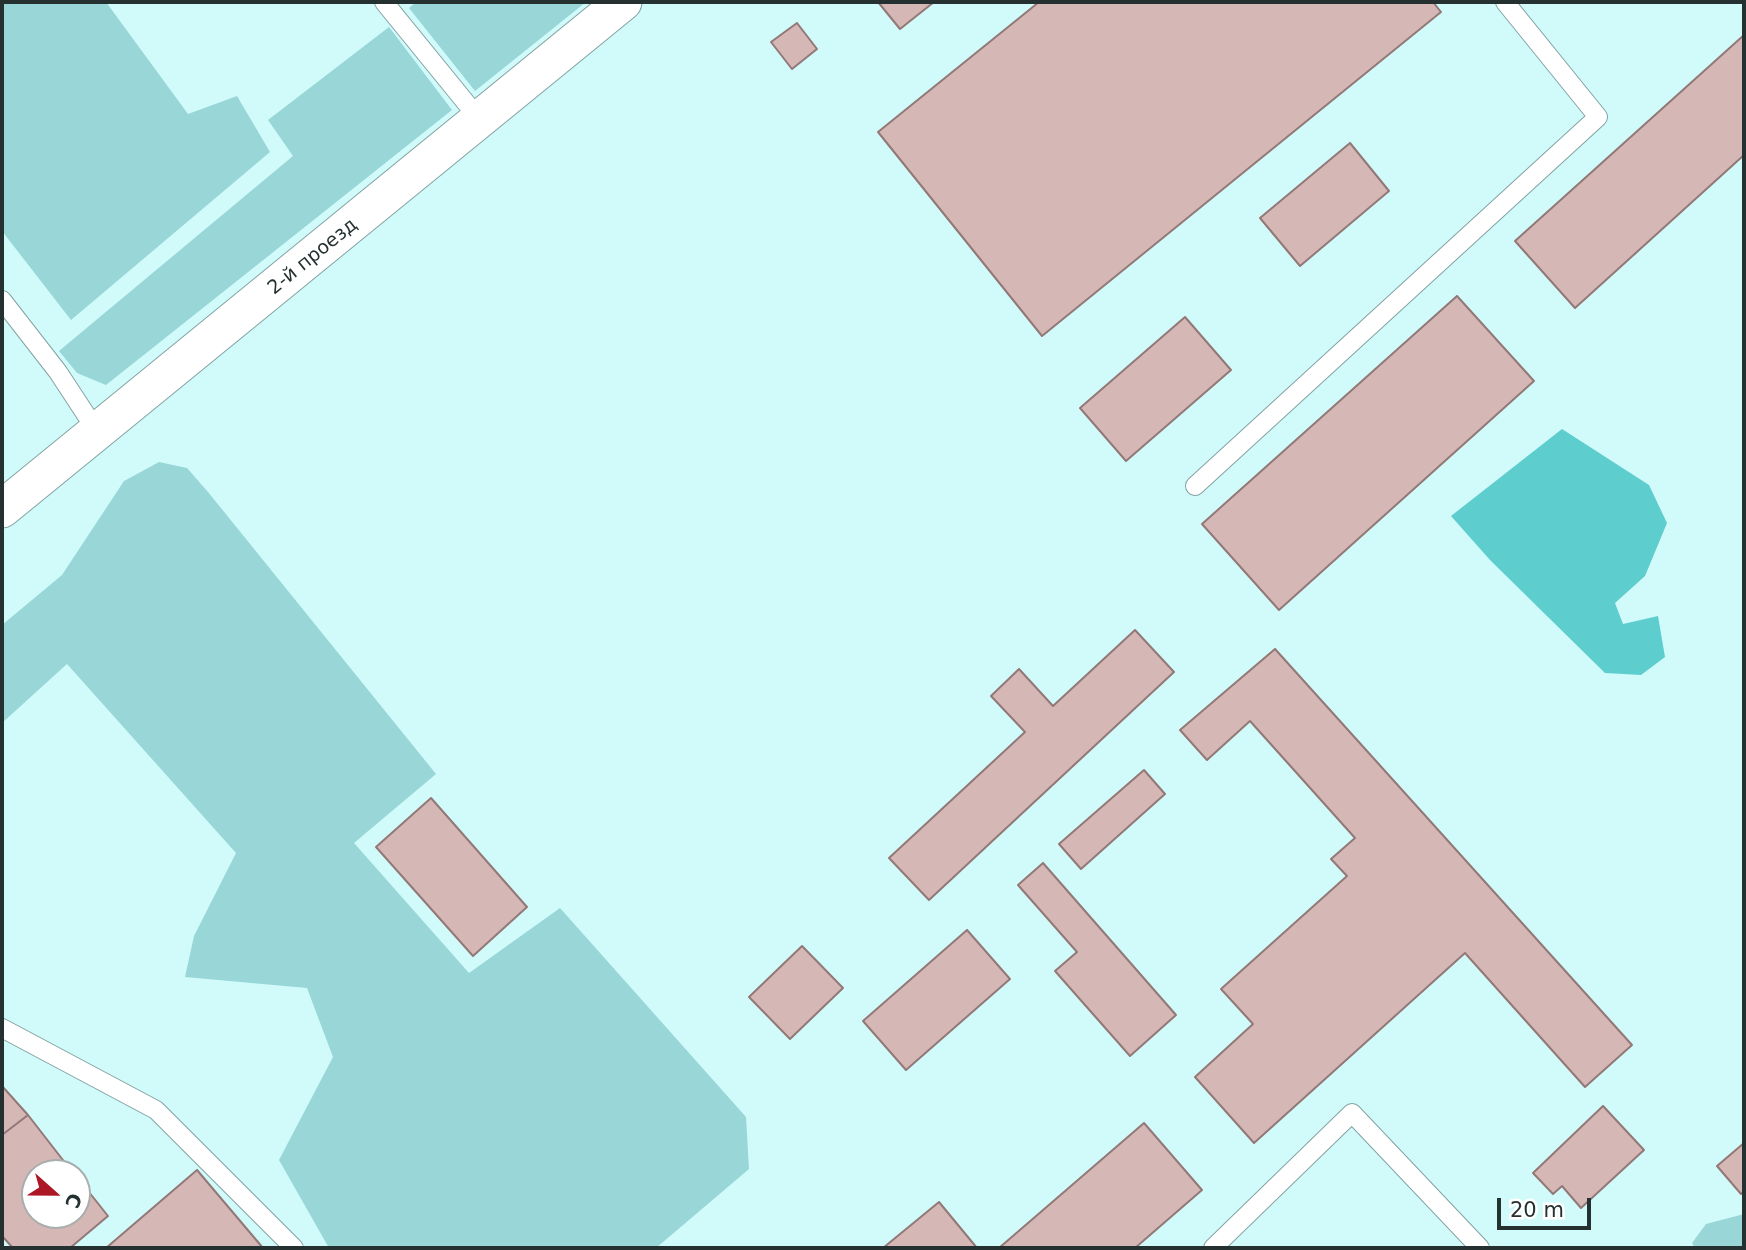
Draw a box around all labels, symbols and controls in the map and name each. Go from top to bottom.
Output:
street label: 2-й проезд [264,214,362,300]
north arrow [21,1159,91,1229]
scale bar [1501,1184,1596,1228]
text: С [61,1190,87,1211]
text: 20 m [1510,1198,1564,1222]

